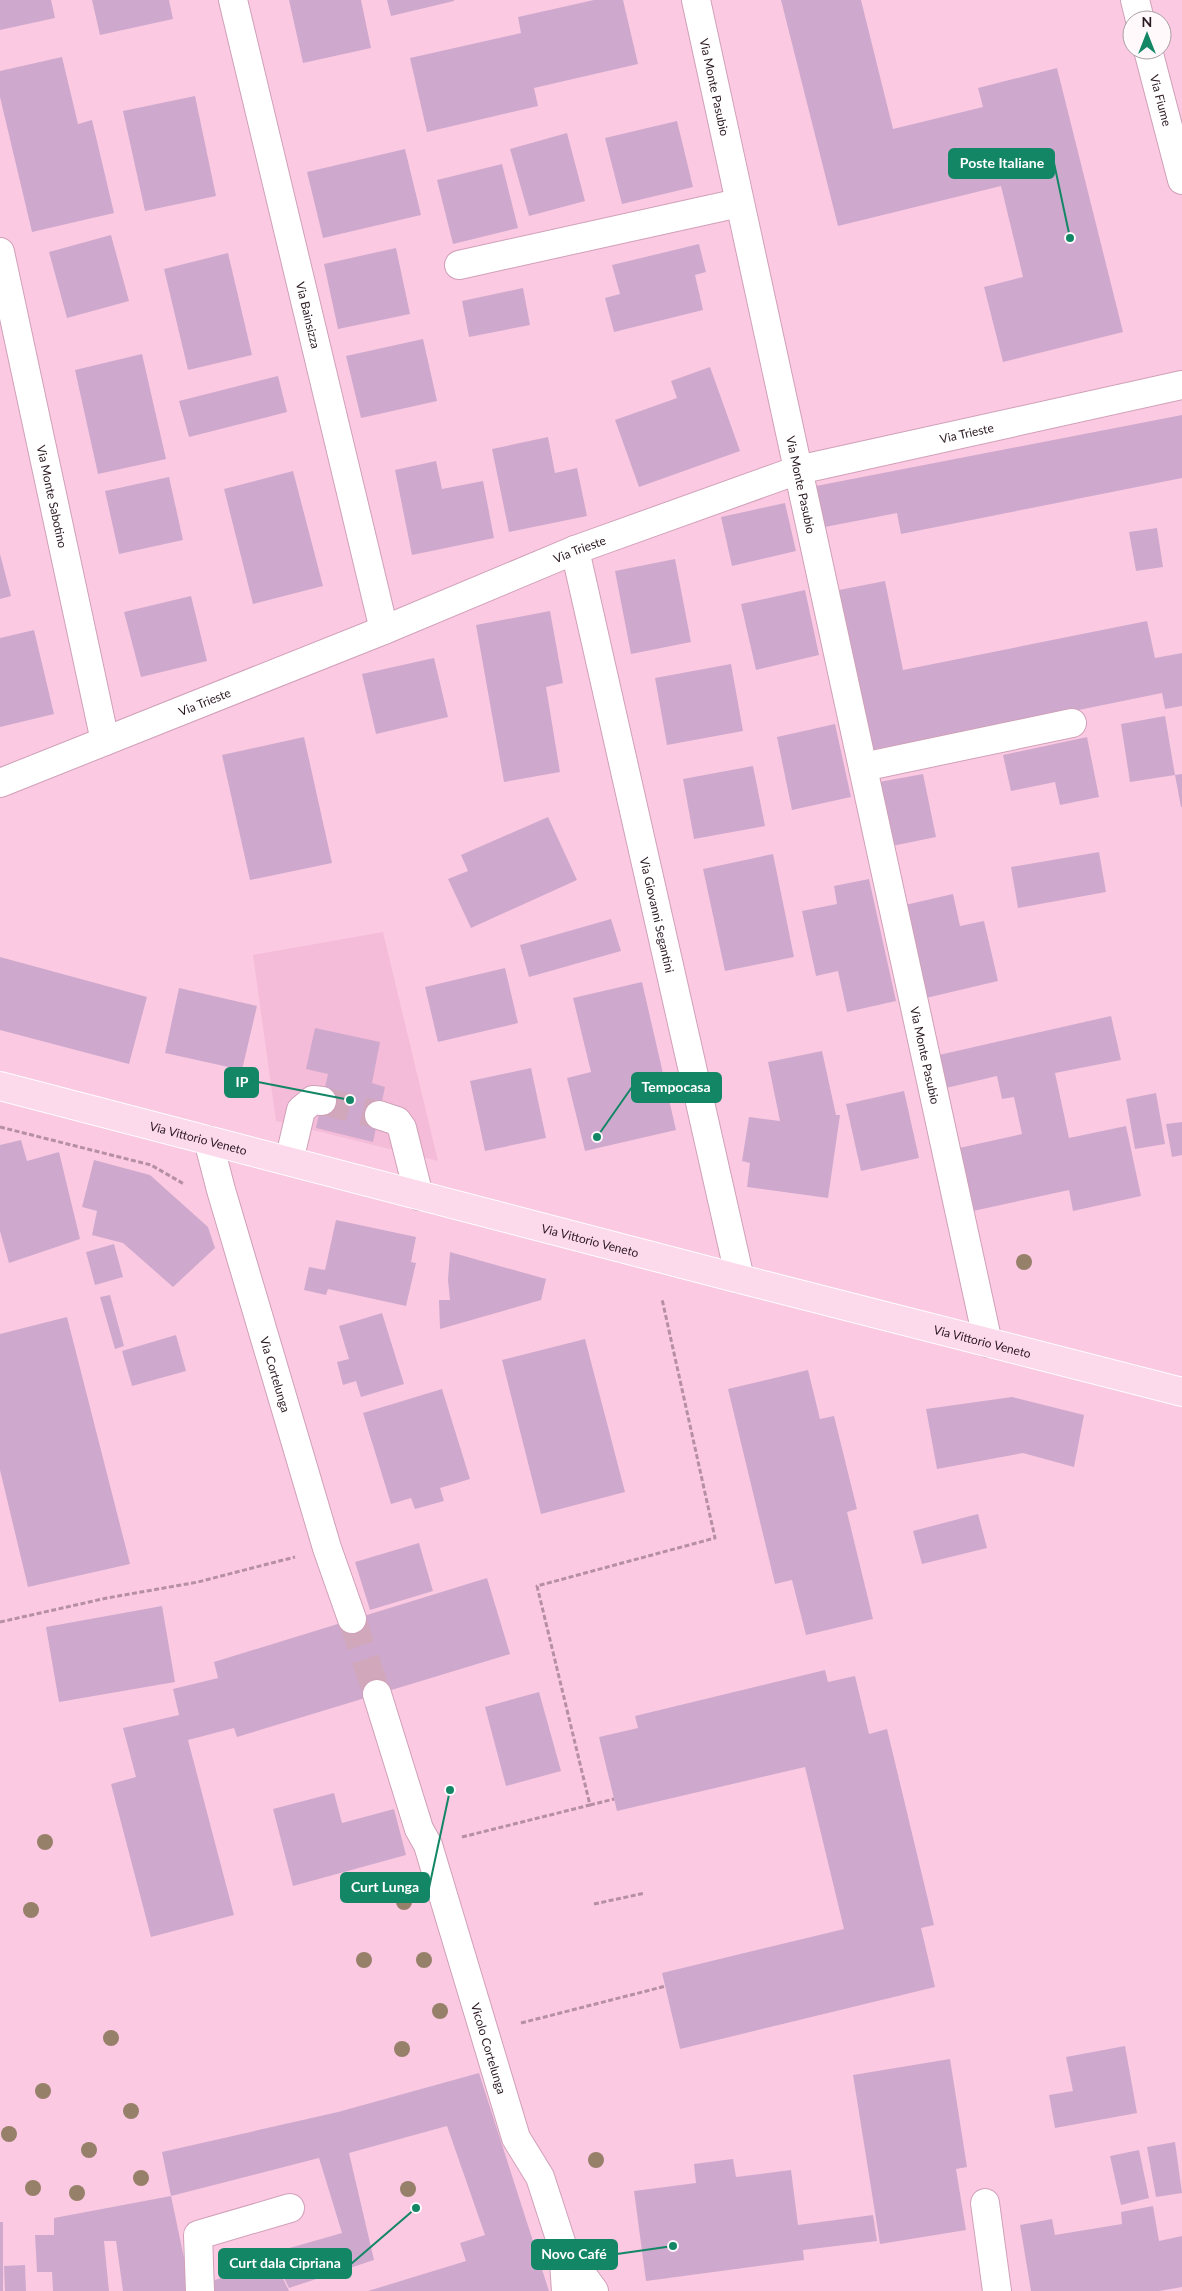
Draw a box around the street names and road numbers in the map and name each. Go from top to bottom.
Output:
street label: Via Monte Pasubio [697,37,733,137]
street label: Via Fiume [1147,73,1175,128]
street label: Via Bainsizza [293,280,324,350]
street label: Via Trieste [938,419,995,446]
street label: Via Monte Pasubio [783,434,819,535]
street label: Via Monte Sabotino [34,444,71,549]
street label: Via Trieste [551,532,608,566]
street label: Via Trieste [176,684,233,719]
street label: Via Giovanni Segantini [637,855,678,974]
street label: Via Monte Pasubio [908,1005,943,1106]
street label: Via Vittorio Veneto [148,1118,249,1158]
street label: Via Vittorio Veneto [540,1220,641,1260]
street label: Via Vittorio Veneto [932,1321,1033,1361]
street label: Via Cortelunga [257,1335,294,1414]
street label: Vicolo Cortelunga [468,2001,510,2096]

